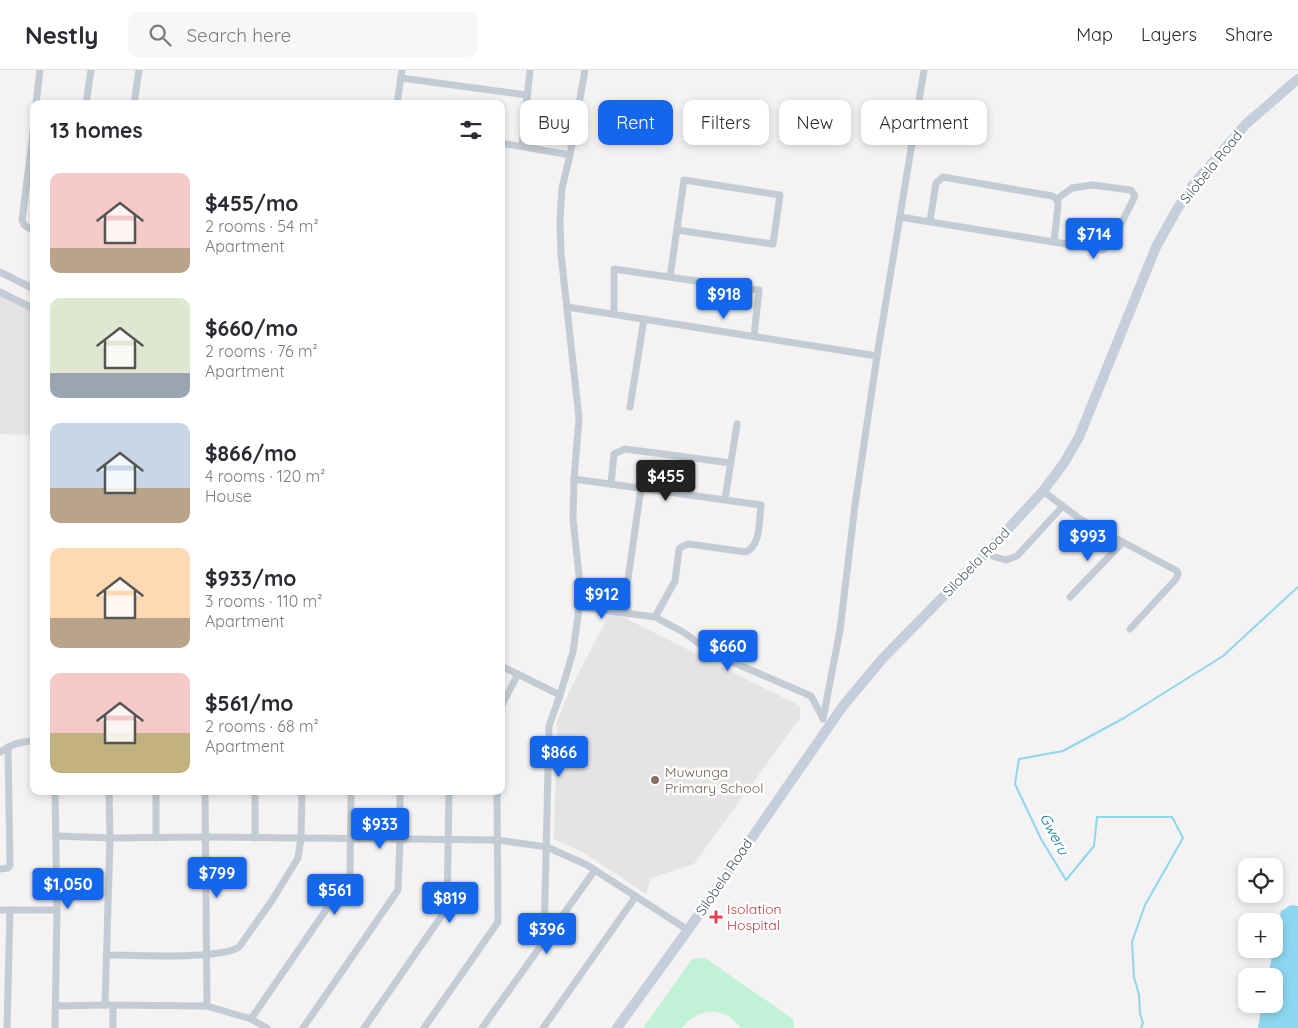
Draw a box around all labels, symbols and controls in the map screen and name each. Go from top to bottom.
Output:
search box [128,12,478,57]
text: Nestly [25,20,98,50]
icon: search [146,21,174,49]
text: Search here [186,23,291,47]
text: Map [1076,23,1113,46]
text: Layers [1141,23,1197,46]
text: Share [1225,23,1273,46]
chip: Buy [520,100,588,145]
chip: Rent [598,100,673,145]
chip: Filters [683,100,769,145]
chip: New [779,100,851,145]
chip: Apartment [861,100,987,145]
icon: filters [457,116,485,144]
text: 13 homes [50,117,143,143]
street label: Silobela Road [1176,127,1246,207]
text: $455/mo [205,190,298,216]
icon: home [90,193,150,253]
text: 2 rooms · 54 m² [205,216,319,236]
pin: $714 [1064,218,1124,260]
text: $714 [1077,224,1111,244]
text: Apartment [205,236,285,256]
pin: $918 [694,278,754,320]
text: $918 [707,284,741,304]
text: $660/mo [205,315,298,341]
icon: home [90,318,150,378]
text: 2 rooms · 76 m² [205,341,318,361]
text: Apartment [205,361,285,381]
text: $866/mo [205,440,297,466]
icon: home [90,443,150,503]
pin: $455 [636,460,696,502]
text: 4 rooms · 120 m² [205,466,325,486]
text: $455 [647,466,685,486]
text: House [205,486,252,506]
pin: $993 [1058,520,1118,562]
street label: Silobela Road [939,524,1013,600]
text: $993 [1070,526,1106,546]
text: $933/mo [205,565,296,591]
icon: home [90,568,150,628]
pin: $912 [572,578,632,620]
text: $912 [585,584,619,604]
text: 3 rooms · 110 m² [205,591,322,611]
text: Apartment [205,611,285,631]
pin: $660 [698,630,758,672]
text: $660 [709,636,747,656]
text: $561/mo [205,690,293,716]
icon: home [90,693,150,753]
text: 2 rooms · 68 m² [205,716,319,736]
text: Apartment [205,736,285,756]
pin: $866 [529,736,589,778]
text: $866 [541,742,577,762]
place label: Muwunga Primary School [665,763,763,797]
marker: Muwunga Primary School [649,774,661,786]
pin: $933 [350,808,410,850]
water label: Gweru [1036,810,1074,859]
text: $933 [362,814,398,834]
street label: Silobela Road [692,835,756,919]
pin: $799 [187,856,247,899]
map controls [1238,858,1283,1013]
button: locate [1238,858,1283,903]
text: $799 [199,863,235,883]
pin: $1,050 [27,868,109,910]
text: $1,050 [43,874,93,894]
pin: $561 [305,874,365,916]
text: $561 [318,880,352,900]
pin: $819 [420,882,480,924]
text: $819 [433,888,467,908]
place label: Isolation Hospital [727,900,782,934]
marker: Isolation Hospital [709,910,723,924]
pin: $396 [517,912,577,955]
button: + [1238,913,1283,958]
text: $396 [529,919,565,939]
button: − [1238,968,1283,1013]

